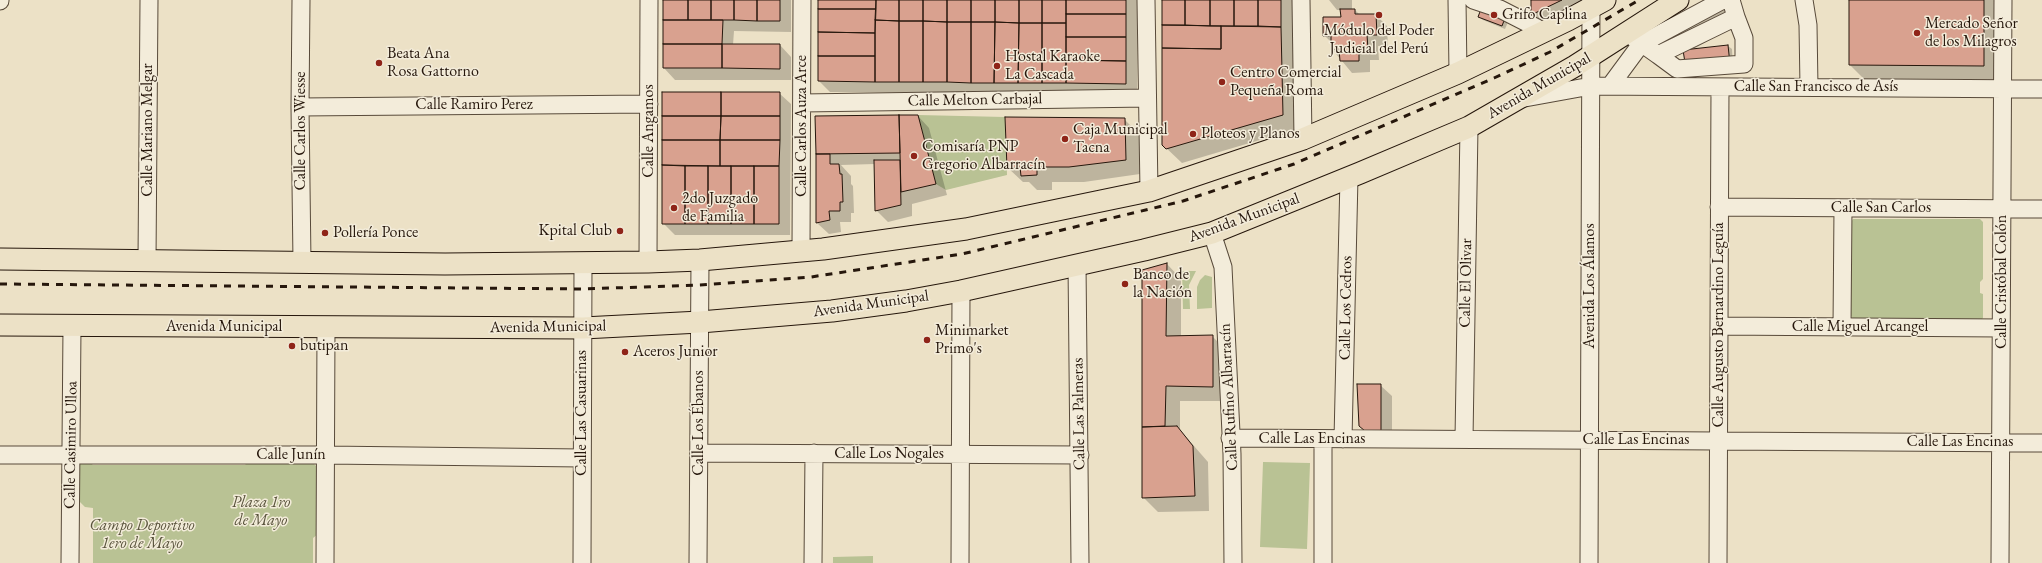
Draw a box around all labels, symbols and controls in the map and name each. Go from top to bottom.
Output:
place label: Grifo Caplina [1502,5,1587,25]
marker: Módulo del Poder Judicial del Perú [1374,10,1384,20]
marker: Grifo Caplina [1489,10,1499,20]
place label: Mercado Señor de los Milagros [1925,14,2018,52]
place label: Módulo del Poder Judicial del Perú [1324,21,1434,59]
marker: Mercado Señor de los Milagros [1912,28,1922,38]
place label: Beata Ana Rosa Gattorno [387,44,479,82]
place label: Hostal Karaoke La Cascada [1005,47,1100,85]
street label: Avenida Municipal [1484,49,1594,123]
street label: Calle Carlos Auza Arce [792,55,812,197]
marker: Beata Ana Rosa Gattorno [374,58,384,68]
marker: Hostal Karaoke La Cascada [992,61,1002,71]
street label: Calle Mariano Melgar [138,63,158,197]
place label: Centro Comercial Pequeña Roma [1230,63,1342,101]
street label: Calle Carlos Wiesse [291,71,311,191]
marker: Centro Comercial Pequeña Roma [1217,77,1227,87]
street label: Calle San Francisco de Asís [1734,77,1898,97]
street label: Calle Angamos [639,84,659,178]
street label: Calle Melton Carbajal [907,89,1043,111]
street label: Calle Ramiro Perez [415,95,533,115]
place label: Caja Municipal Tacna [1073,120,1168,158]
place label: Ploteos y Planos [1201,124,1300,144]
marker: Ploteos y Planos [1188,129,1198,139]
marker: Caja Municipal Tacna [1060,134,1070,144]
place label: Comisaría PNP Gregorio Albarracín [922,137,1046,175]
marker: Comisaría PNP Gregorio Albarracín [909,151,919,161]
place label: 2do Juzgado de Familia [682,189,758,227]
street label: Avenida Municipal [1186,189,1302,247]
street label: Calle San Carlos [1831,198,1931,218]
marker: 2do Juzgado de Familia [669,203,679,213]
street label: Calle Cristóbal Colón [1992,215,2012,349]
place label: Kpital Club [539,221,612,241]
street label: Calle Augusto Bernardino Leguía [1709,222,1729,428]
place label: Pollería Ponce [333,223,418,243]
street label: Avenida Los Álamos [1580,223,1600,349]
marker: Kpital Club [615,226,625,236]
marker: Pollería Ponce [320,228,330,238]
street label: Calle El Olivar [1456,238,1476,328]
street label: Calle Los Cedros [1335,256,1357,360]
place label: Banco de la Nación [1133,265,1192,303]
marker: Banco de la Nación [1120,279,1130,289]
street label: Avenida Municipal [812,286,930,322]
street label: Avenida Municipal [489,316,607,338]
street label: Avenida Municipal [166,317,282,337]
street label: Calle Miguel Arcangel [1792,317,1928,337]
place label: Minimarket Primo's [935,321,1009,359]
street label: Calle Rufino Albarracín [1216,323,1242,471]
marker: Minimarket Primo's [922,335,932,345]
place label: butipan [300,336,348,356]
marker: butipan [287,341,297,351]
place label: Aceros Junior [633,342,718,362]
marker: Aceros Junior [620,347,630,357]
street label: Calle Las Casuarinas [572,350,592,476]
street label: Calle Las Palmeras [1068,357,1090,471]
street label: Calle Los Ébanos [689,370,709,476]
street label: Calle Casimiro Ulloa [60,381,82,509]
street label: Calle Las Encinas [1259,429,1365,449]
street label: Calle Las Encinas [1583,430,1689,450]
street label: Calle Las Encinas [1907,432,2013,452]
street label: Calle Los Nogales [834,444,944,464]
street label: Calle Junín [256,445,326,465]
park label: Plaza 1ro de Mayo [232,493,290,531]
park label: Campo Deportivo 1ero de Mayo [89,516,195,554]

